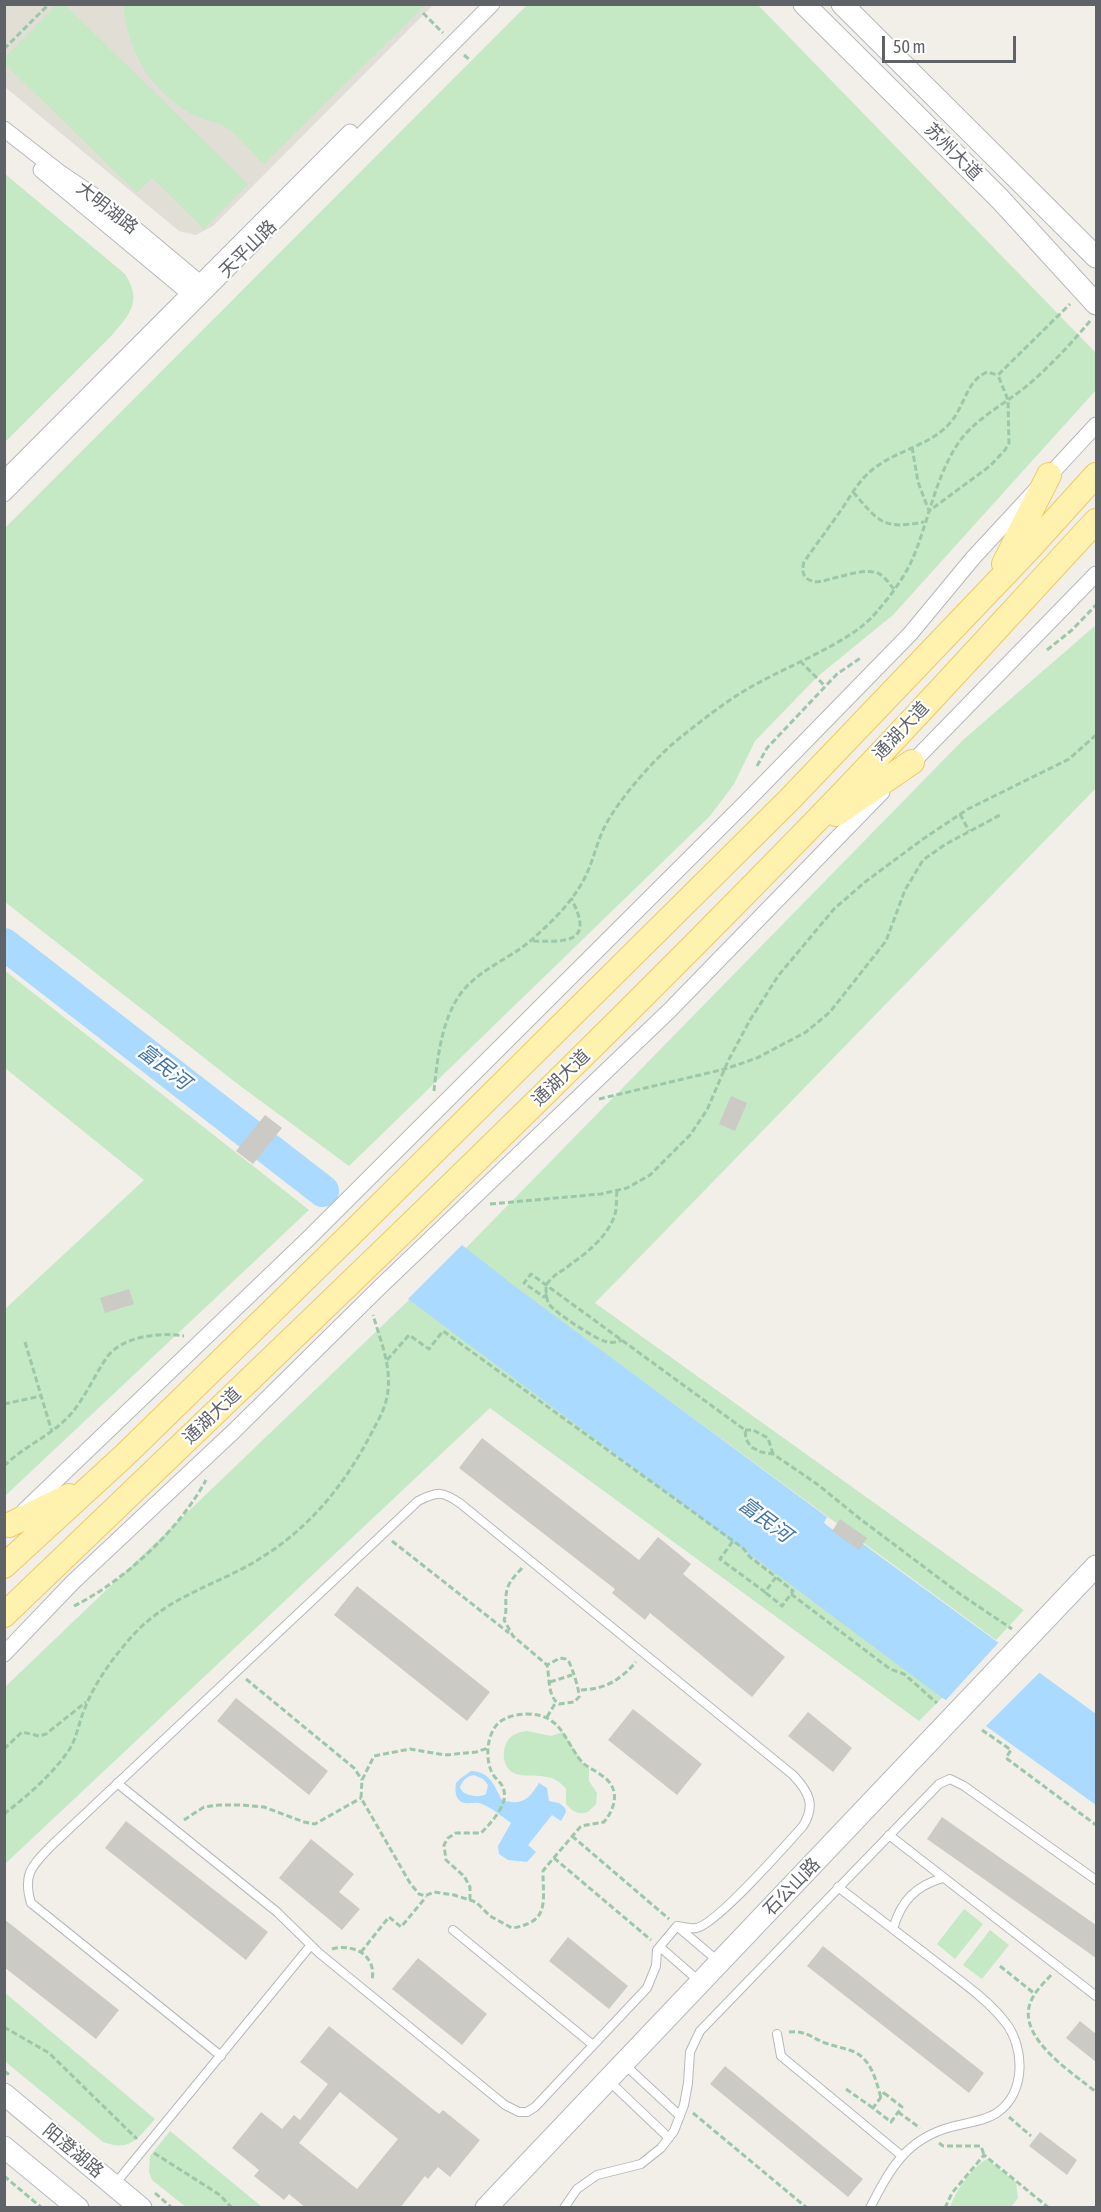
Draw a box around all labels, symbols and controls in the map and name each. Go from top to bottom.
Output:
scale bar [885,24,1018,62]
text: 50 m [893,36,925,57]
street label: 苏州大道 [920,119,986,185]
street label: 大明湖路 [72,177,142,239]
street label: 天平山路 [215,216,281,282]
street label: 通湖大道 [869,697,933,765]
water label: 富民河 [133,1039,195,1095]
street label: 通湖大道 [528,1045,594,1111]
street label: 通湖大道 [179,1383,245,1449]
water label: 富民河 [734,1492,796,1548]
street label: 石公山路 [759,1854,825,1920]
street label: 阳澄湖路 [38,2120,108,2182]

